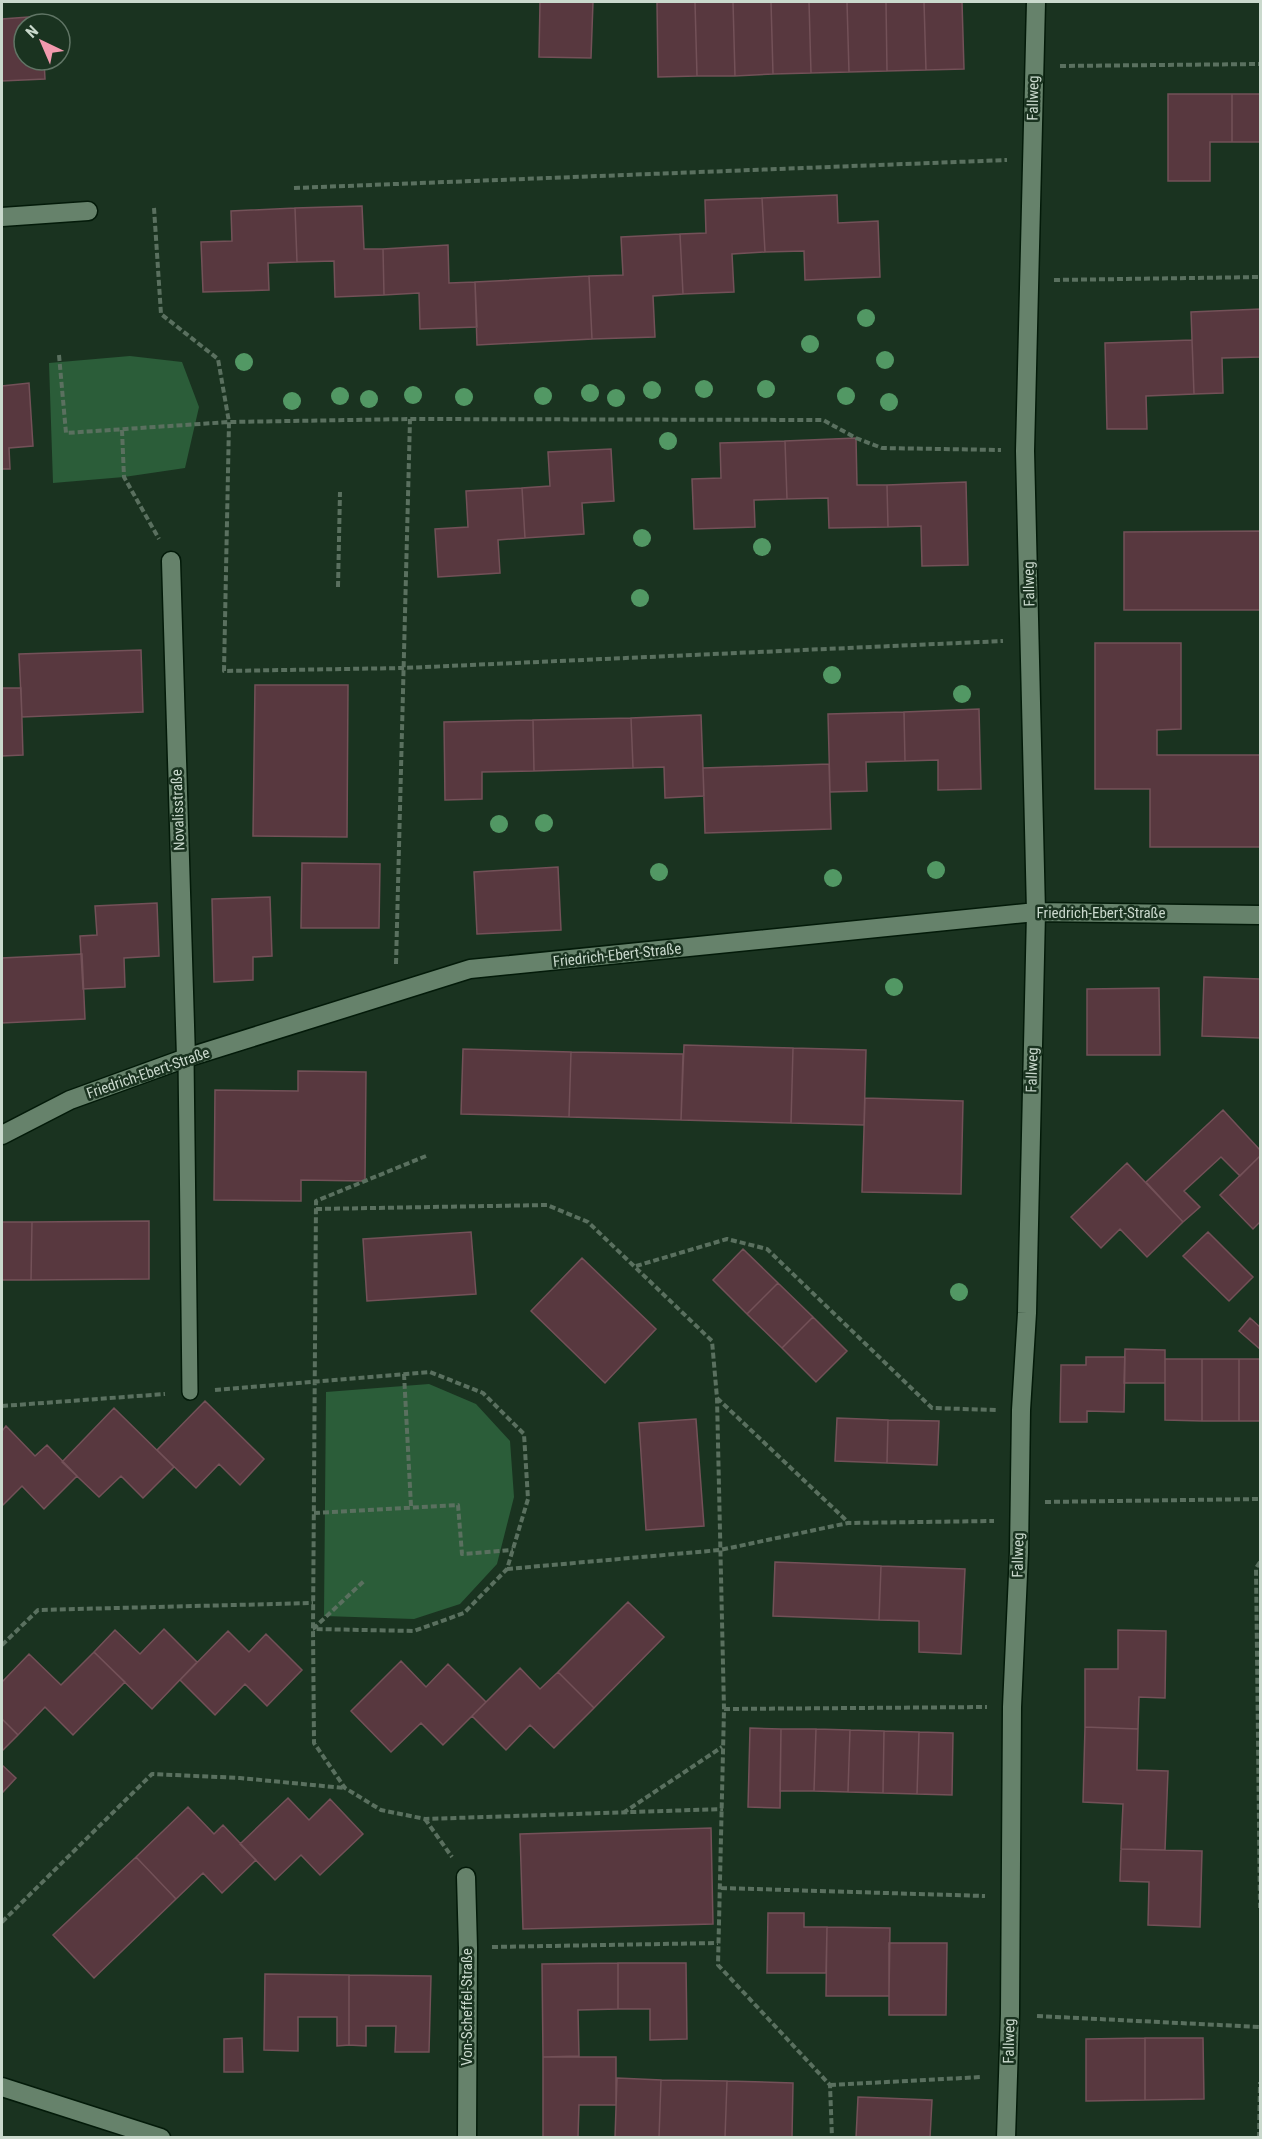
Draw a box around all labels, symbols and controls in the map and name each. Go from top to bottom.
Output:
north arrow [12,12,72,72]
text: N [22,21,42,42]
street label: Fallweg [1024,75,1042,121]
street label: Fallweg [1020,561,1038,607]
street label: Novalisstraße [168,769,188,851]
street label: Friedrich-Ebert-Straße [1037,904,1165,922]
street label: Friedrich-Ebert-Straße [552,939,682,971]
street label: Friedrich-Ebert-Straße [84,1044,212,1102]
street label: Fallweg [1022,1047,1042,1093]
street label: Fallweg [1009,1532,1027,1578]
street label: Von-Scheffel-Straße [458,1948,476,2066]
street label: Fallweg [1000,2018,1018,2064]

